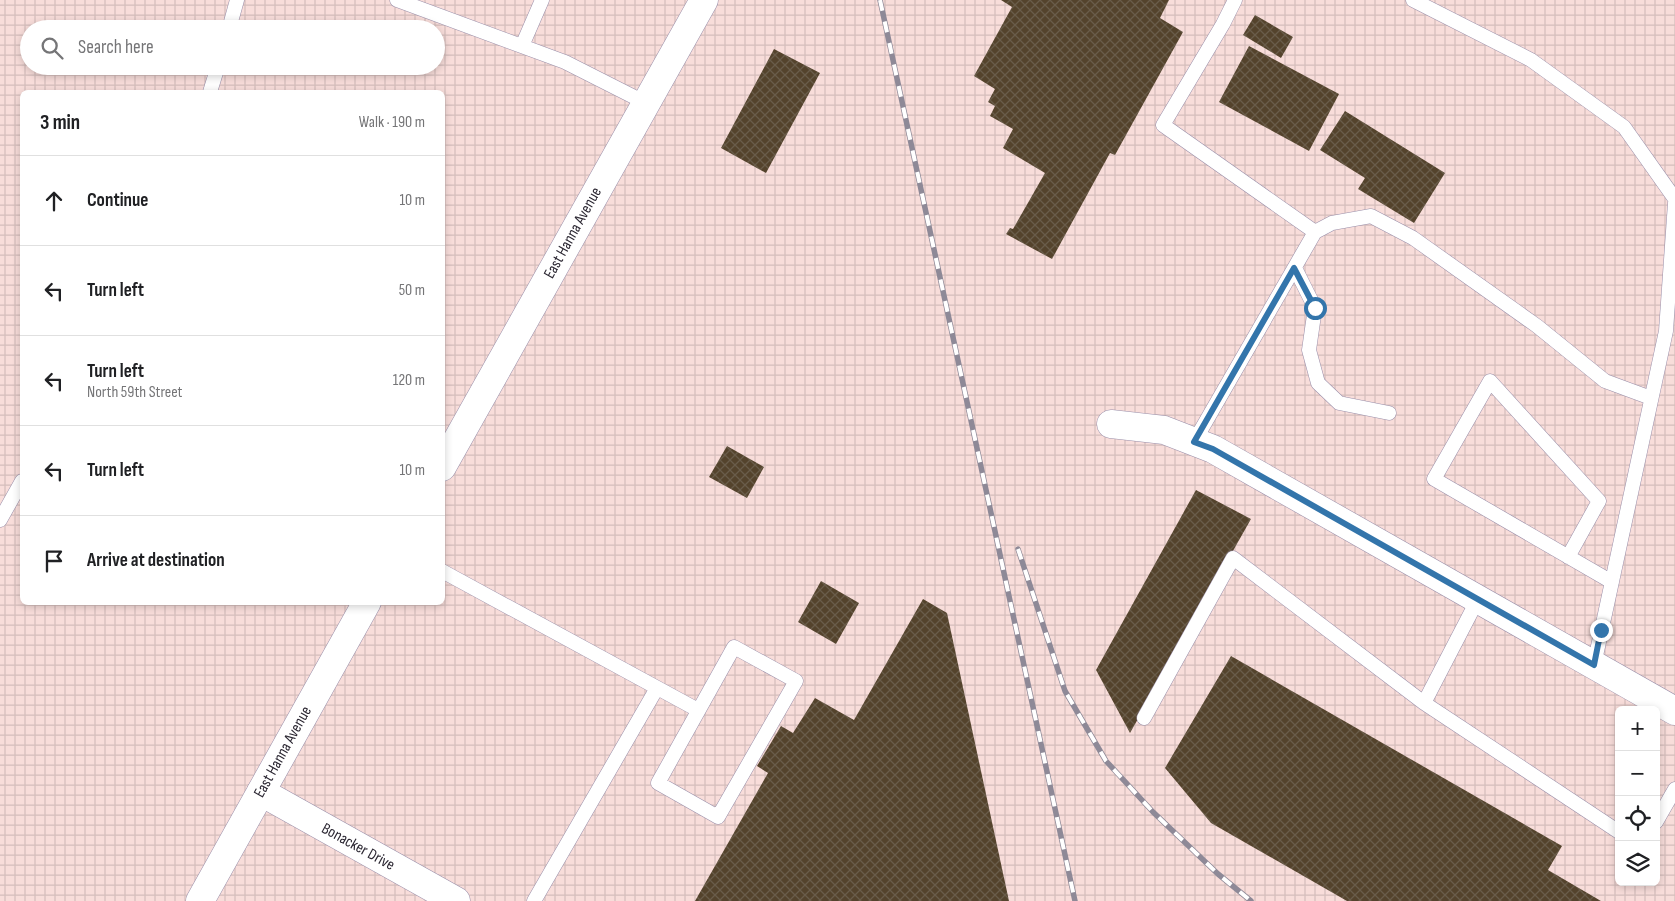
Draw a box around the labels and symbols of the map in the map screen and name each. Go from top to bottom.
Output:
street label: East Hanna Avenue [540,184,606,282]
route start [1304,297,1327,320]
route end [1590,619,1613,642]
street label: East Hanna Avenue [250,703,316,801]
street label: Bonacker Drive [318,819,398,875]

